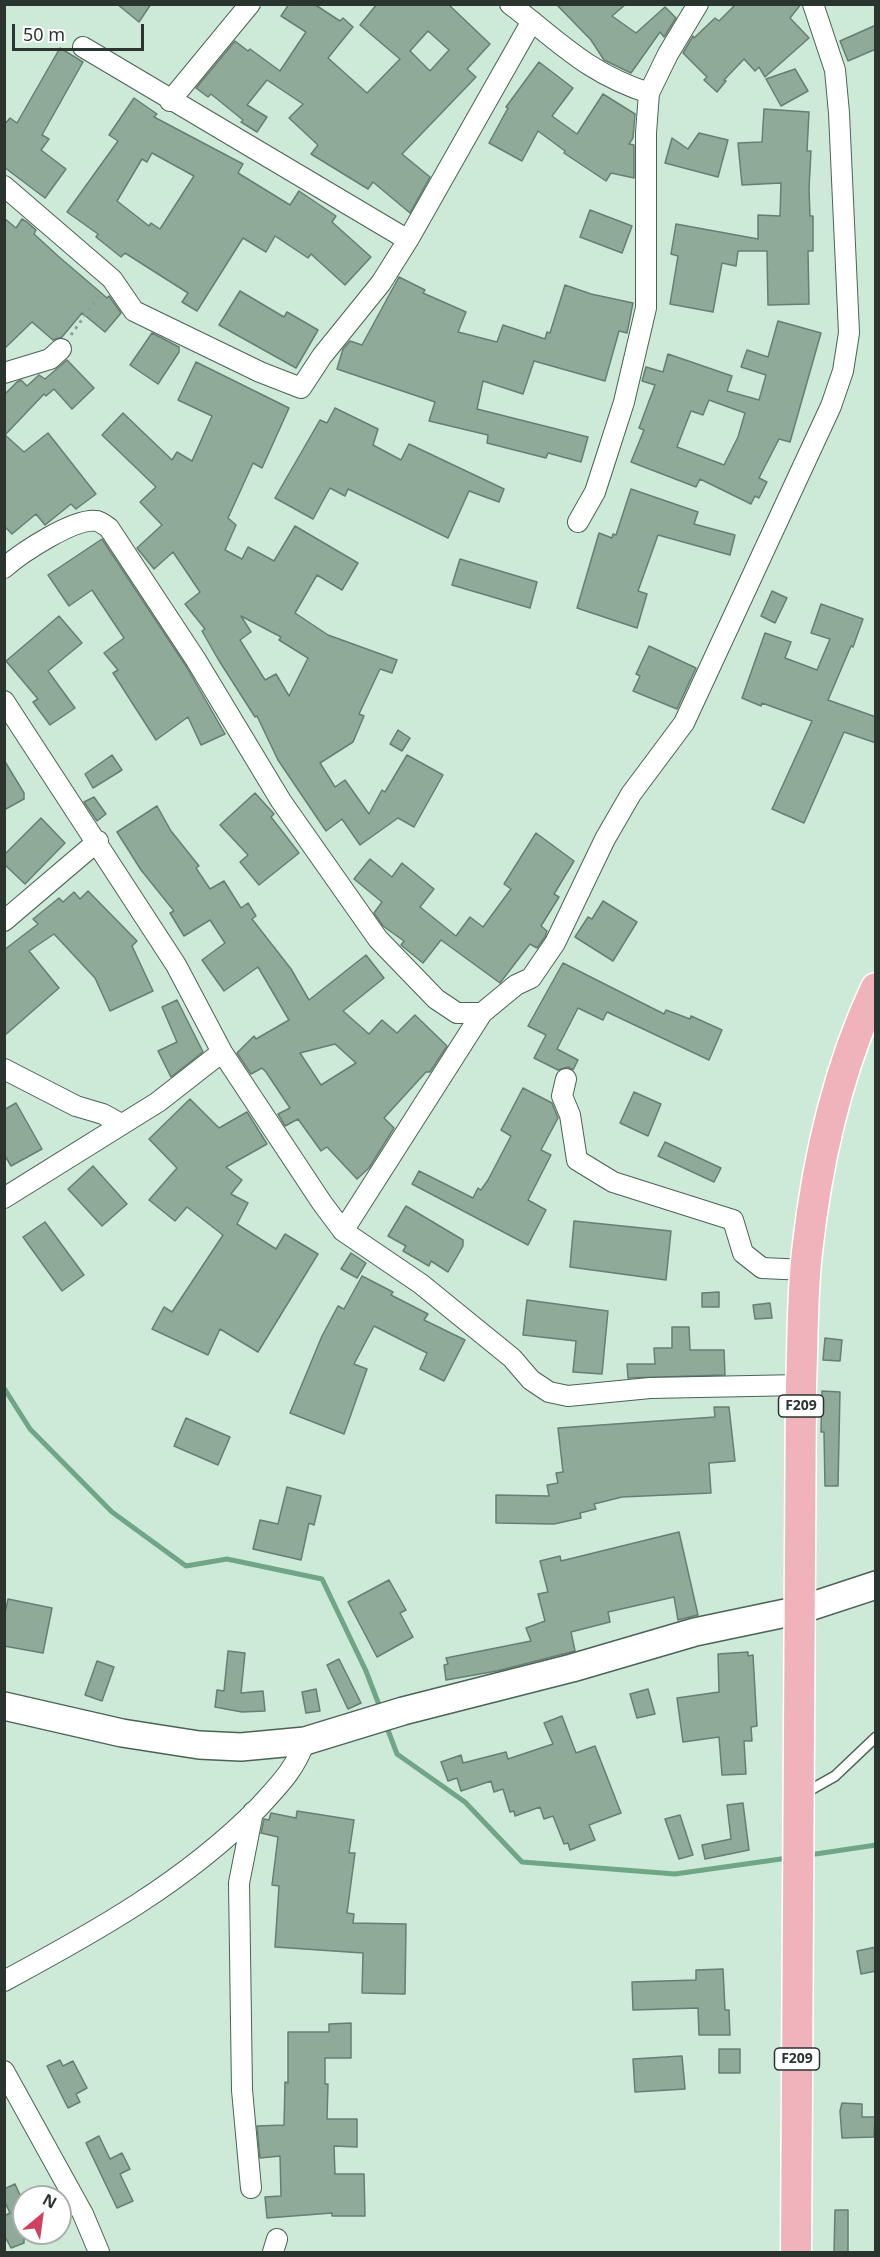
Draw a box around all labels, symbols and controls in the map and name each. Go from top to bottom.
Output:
scale bar [15,12,147,50]
text: 50 m [23,22,65,46]
road number: F209 [778,1395,824,1417]
road number: F209 [774,2048,820,2070]
north arrow [12,2185,72,2245]
text: N [39,2188,61,2214]

